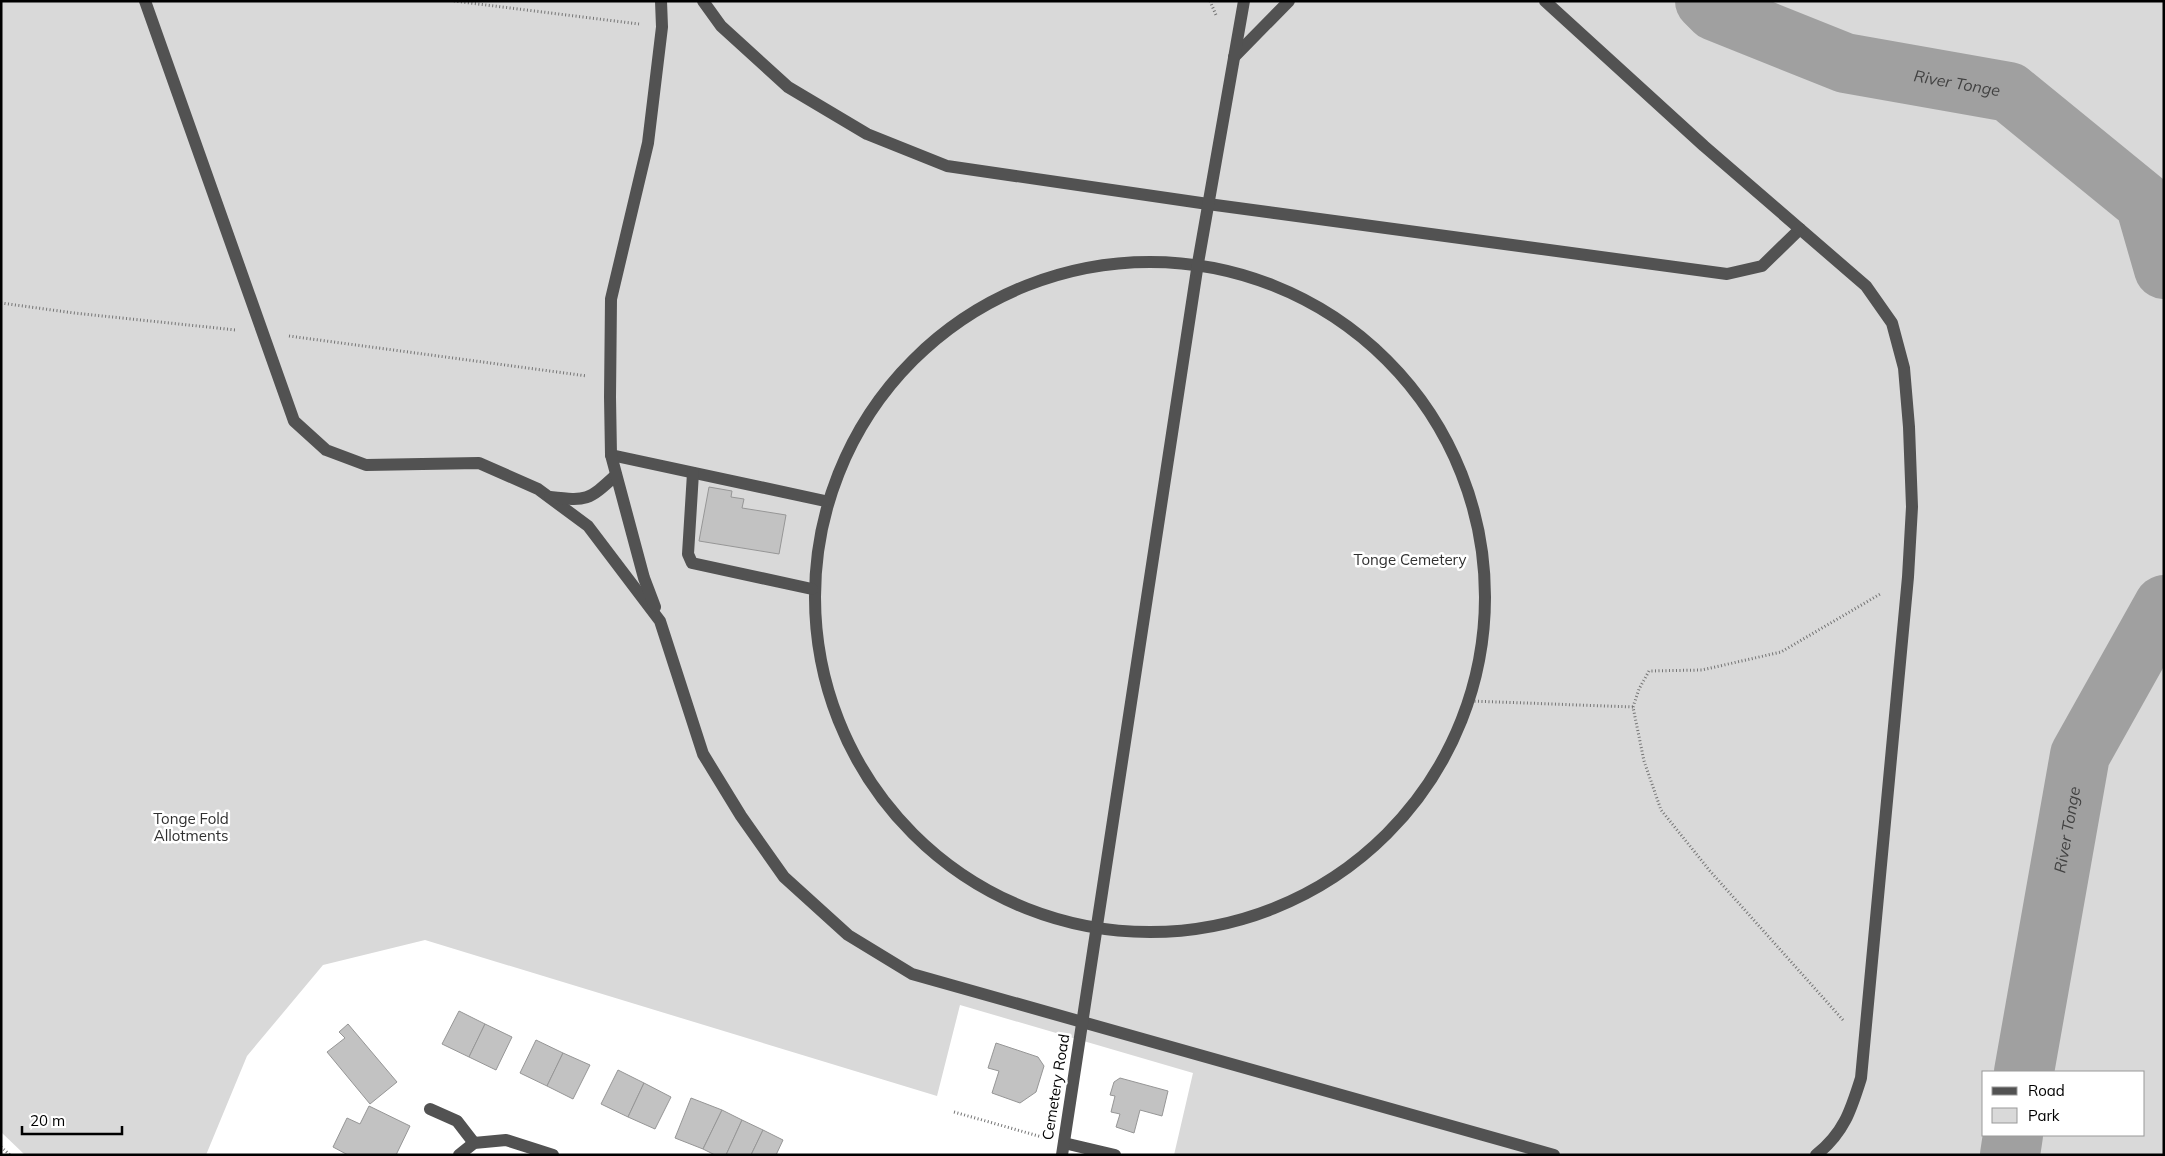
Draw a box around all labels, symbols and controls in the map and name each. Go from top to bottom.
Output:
water label: River Tonge [1912,65,2002,100]
park label: Tonge Cemetery [1354,550,1466,569]
water label: River Tonge [2049,785,2084,875]
park label: Tonge Fold Allotments [153,809,229,845]
street label: Cemetery Road [1038,1033,1073,1141]
legend [1982,1071,2145,1136]
text: Road [2028,1081,2065,1100]
scale bar [22,1104,122,1136]
text: Park [2028,1106,2060,1125]
text: 20 m [30,1111,65,1130]

